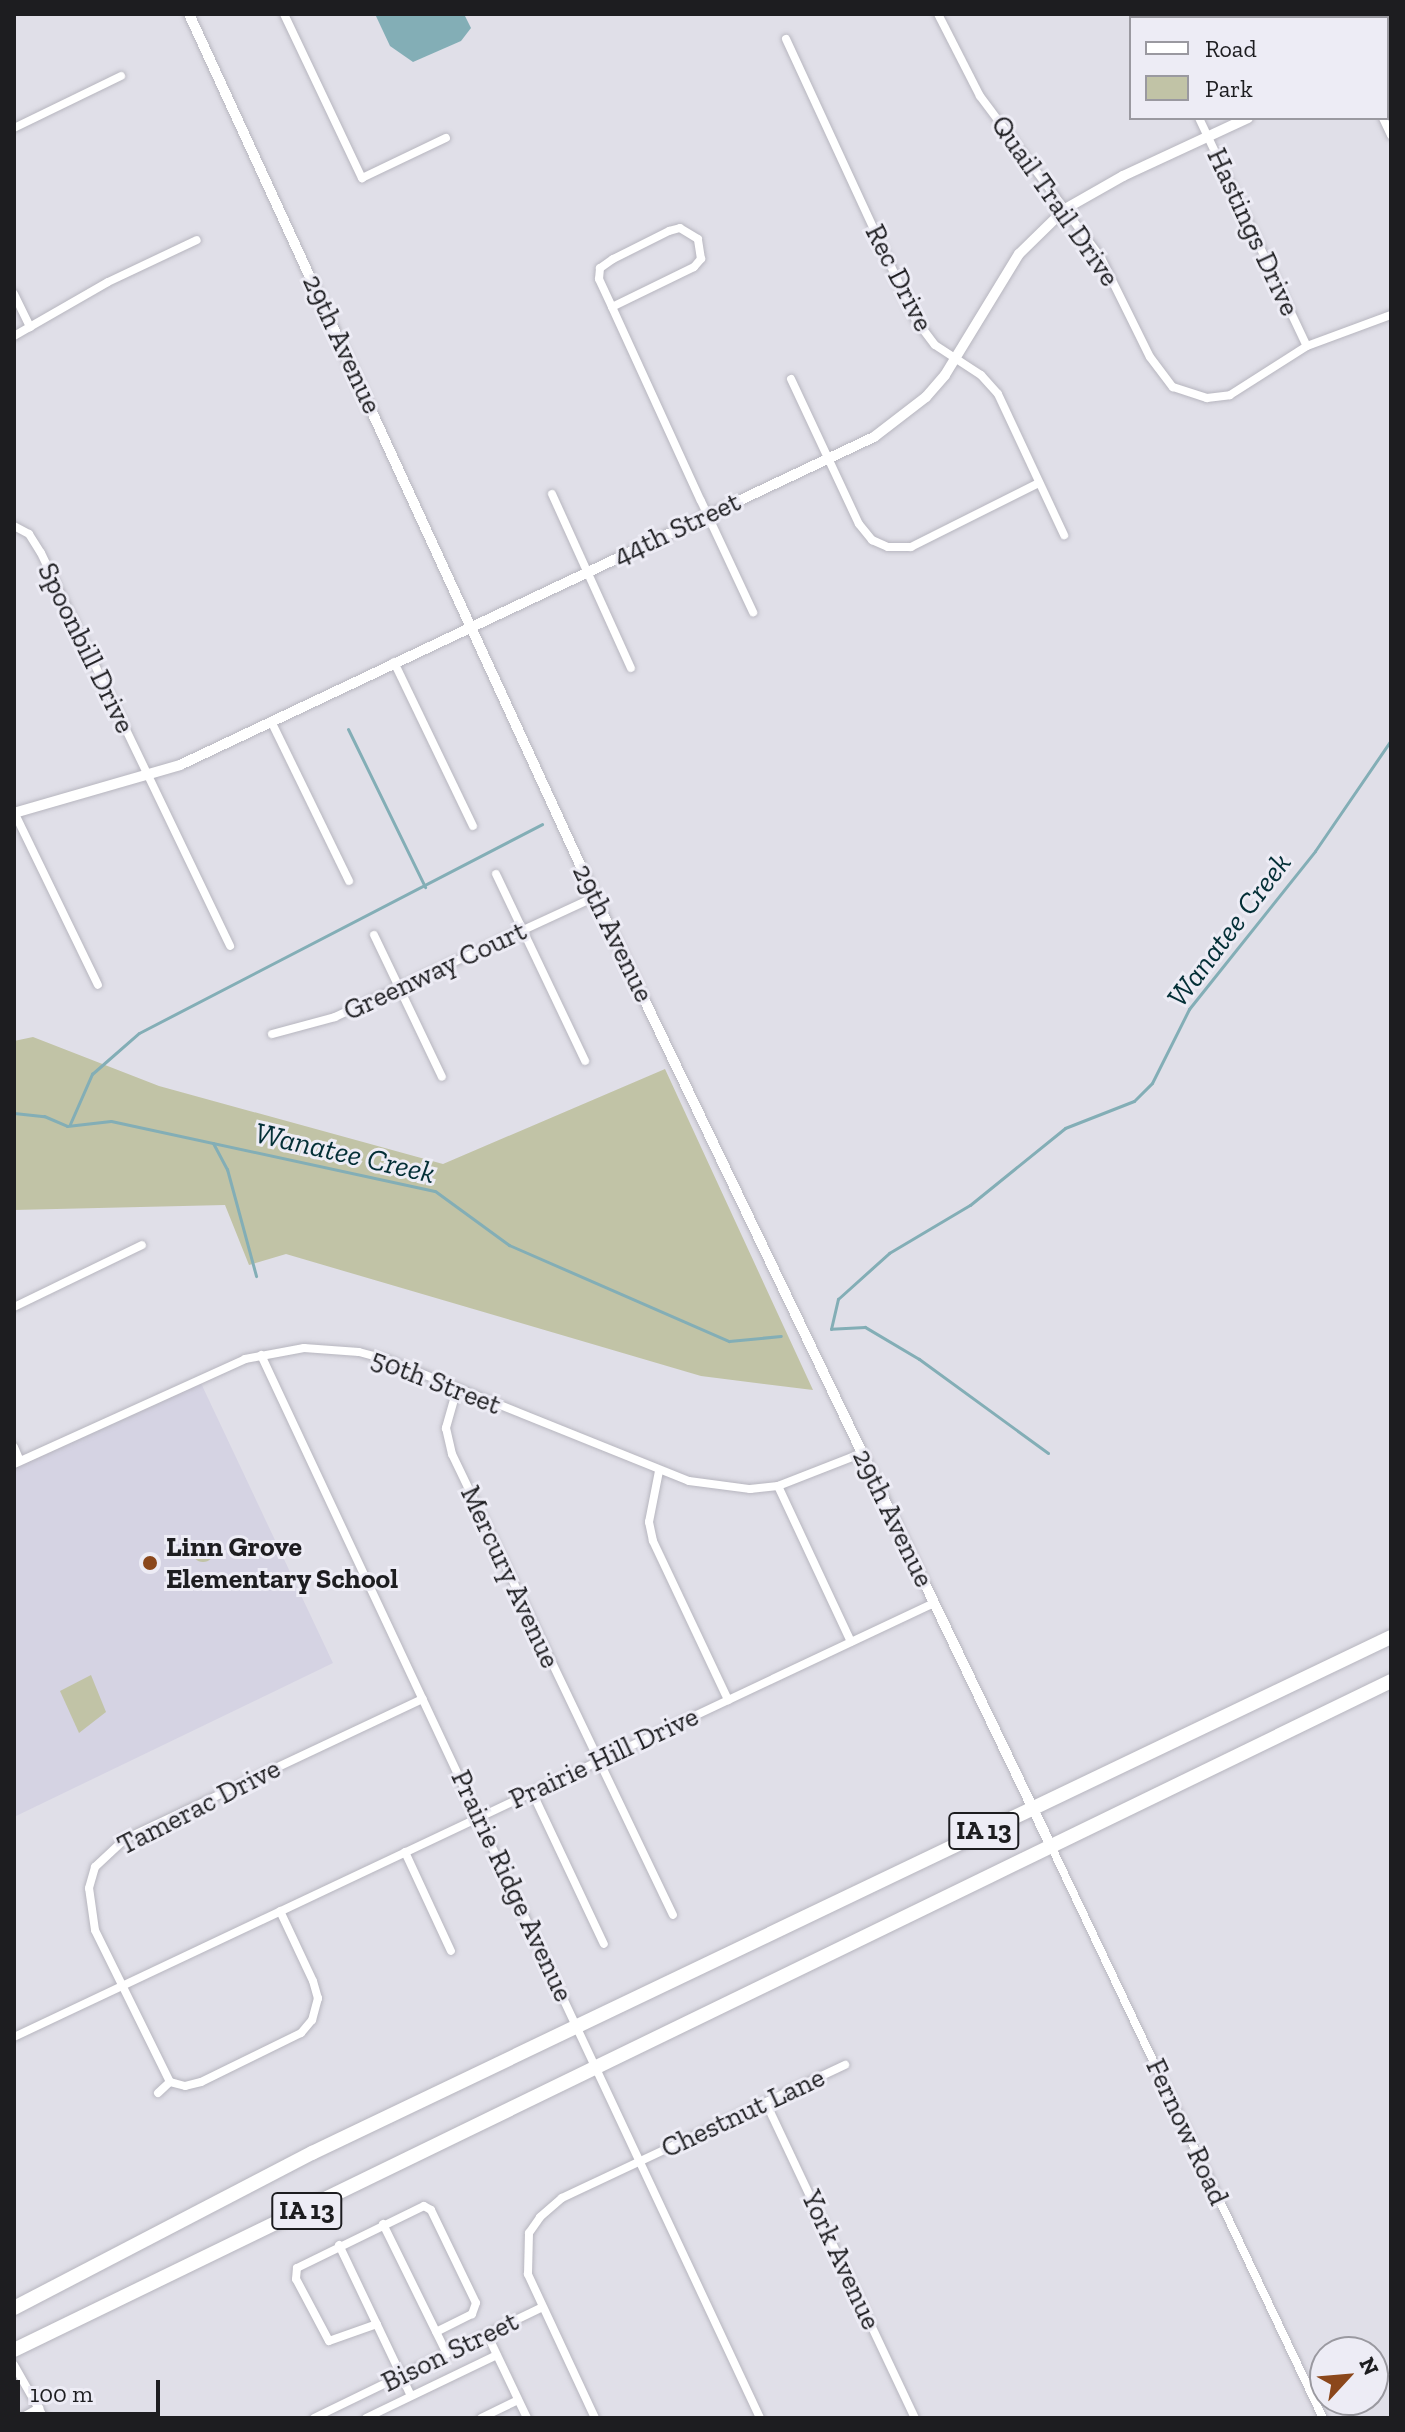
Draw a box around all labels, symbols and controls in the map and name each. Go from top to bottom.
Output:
legend [1129,16,1389,120]
text: Road [1205,34,1257,63]
text: Park [1205,74,1253,103]
street label: Quail Trail Drive [984,109,1126,293]
street label: Hastings Drive [1200,143,1306,321]
street label: Rec Drive [858,219,940,337]
street label: 29th Avenue [295,269,389,419]
street label: 44th Street [608,485,746,573]
street label: Spoonbill Drive [30,557,142,739]
water label: Wanatee Creek [1159,846,1299,1014]
street label: 29th Avenue [565,858,661,1008]
street label: Greenway Court [338,914,532,1028]
water label: Wanatee Creek [251,1115,439,1191]
street label: 50th Street [366,1342,506,1422]
street label: 29th Avenue [845,1443,941,1593]
street label: Mercury Avenue [453,1480,567,1674]
place label: Linn Grove Elementary School [166,1530,399,1596]
marker: Linn Grove Elementary School [141,1554,159,1572]
street label: Prairie Hill Drive [504,1700,704,1816]
street label: Tamerac Drive [112,1752,286,1862]
street label: Prairie Ridge Avenue [443,1765,581,2007]
road number: IA 13 [946,1809,1022,1853]
street label: Fernow Road [1138,2053,1236,2211]
street label: Chestnut Lane [656,2061,830,2165]
street label: York Avenue [794,2185,888,2335]
road number: IA 13 [269,2189,345,2233]
street label: Bison Street [376,2305,524,2399]
north arrow [1309,2336,1389,2416]
text: N [1353,2353,1385,2380]
scale bar [20,2364,164,2414]
text: 100 m [30,2379,93,2408]

